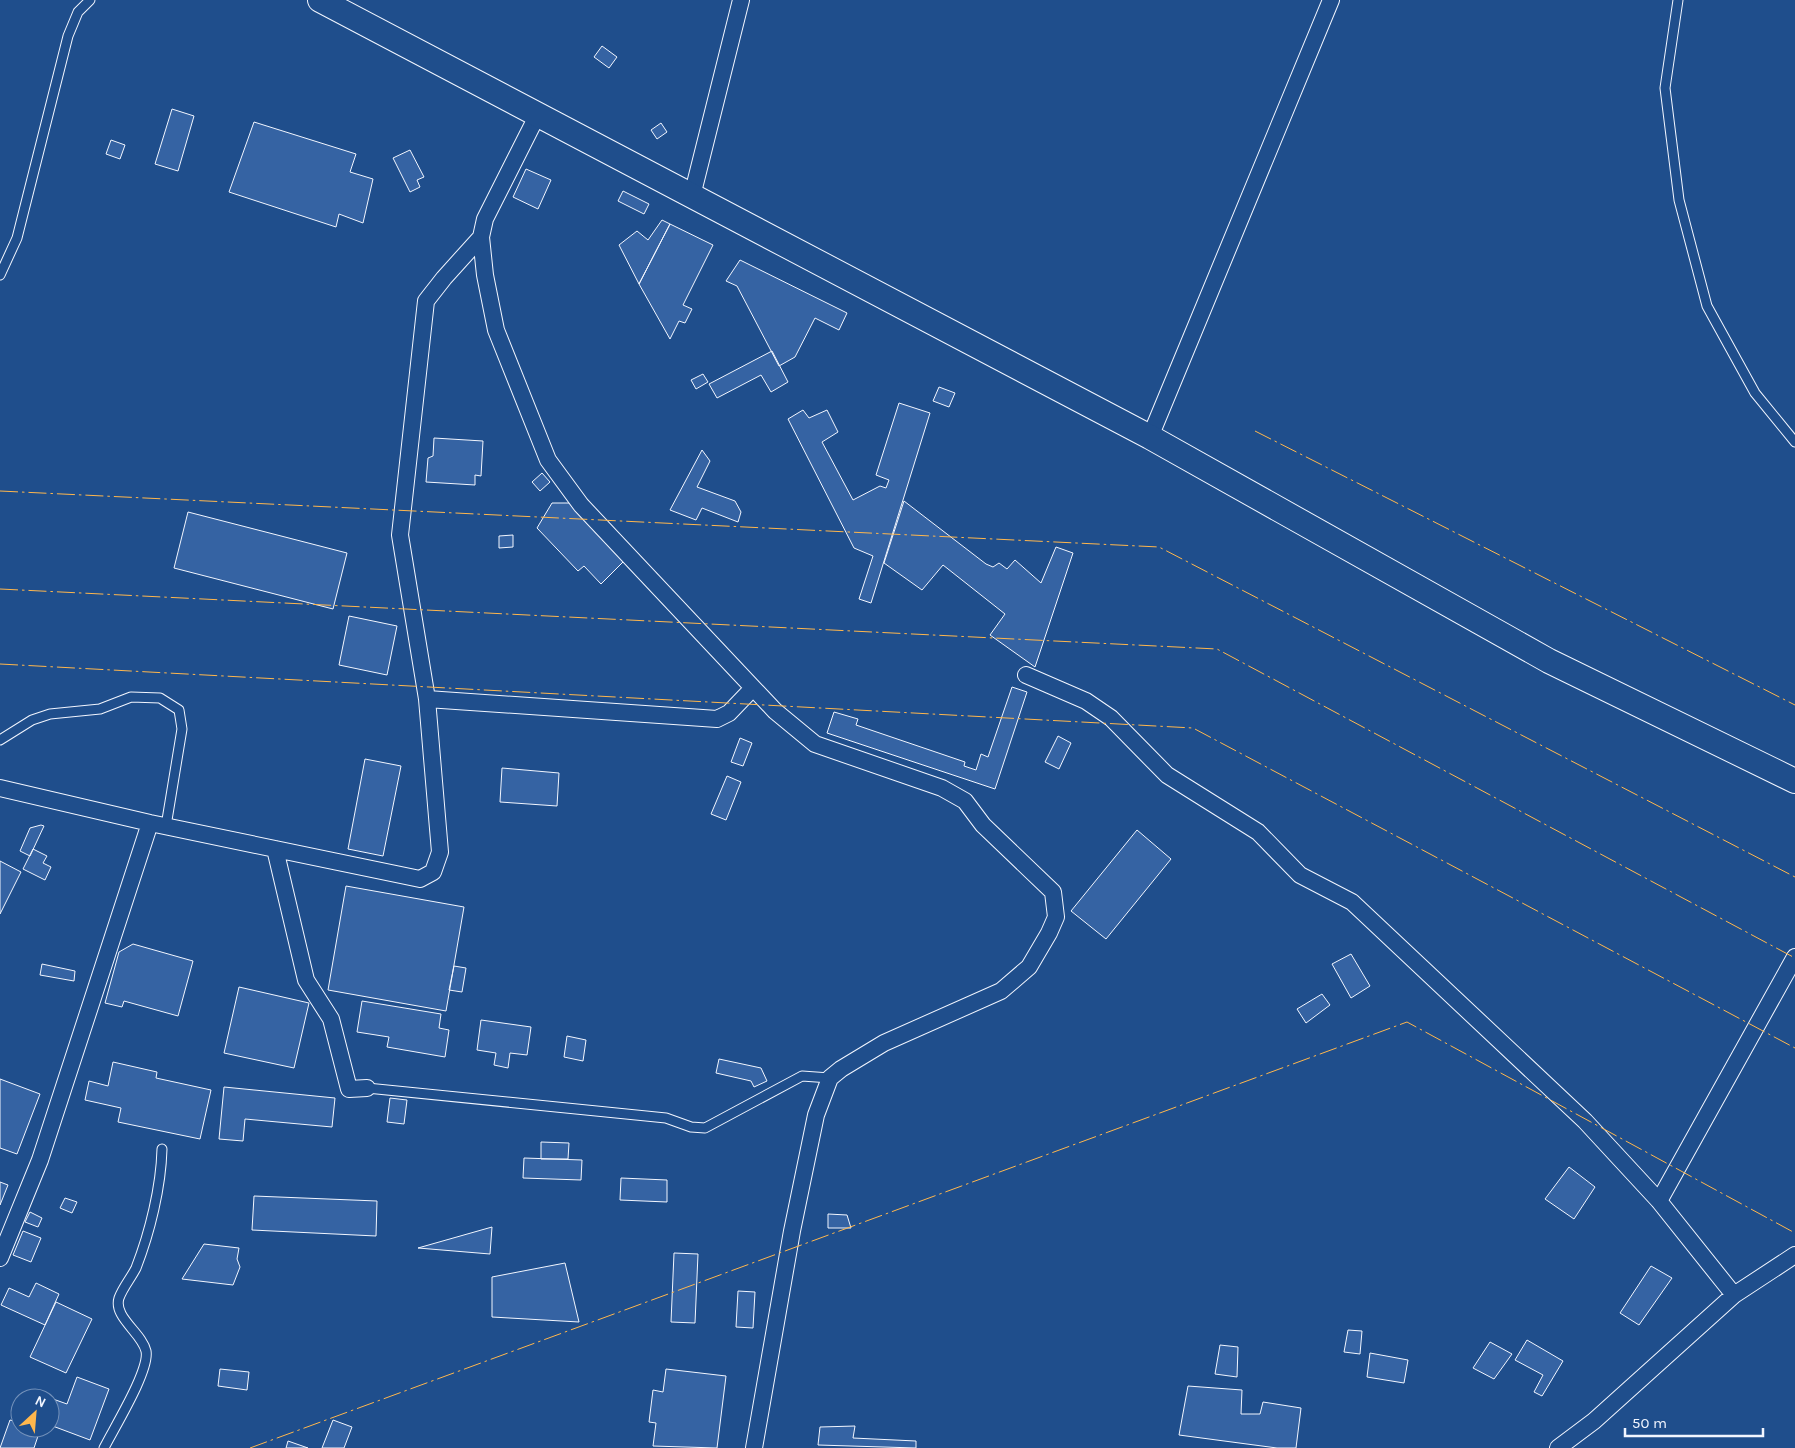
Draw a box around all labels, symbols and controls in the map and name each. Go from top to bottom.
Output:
north arrow [10,1388,60,1438]
text: N [32,1392,49,1412]
scale bar [1625,1406,1762,1438]
text: 50 m [1632,1414,1667,1432]

